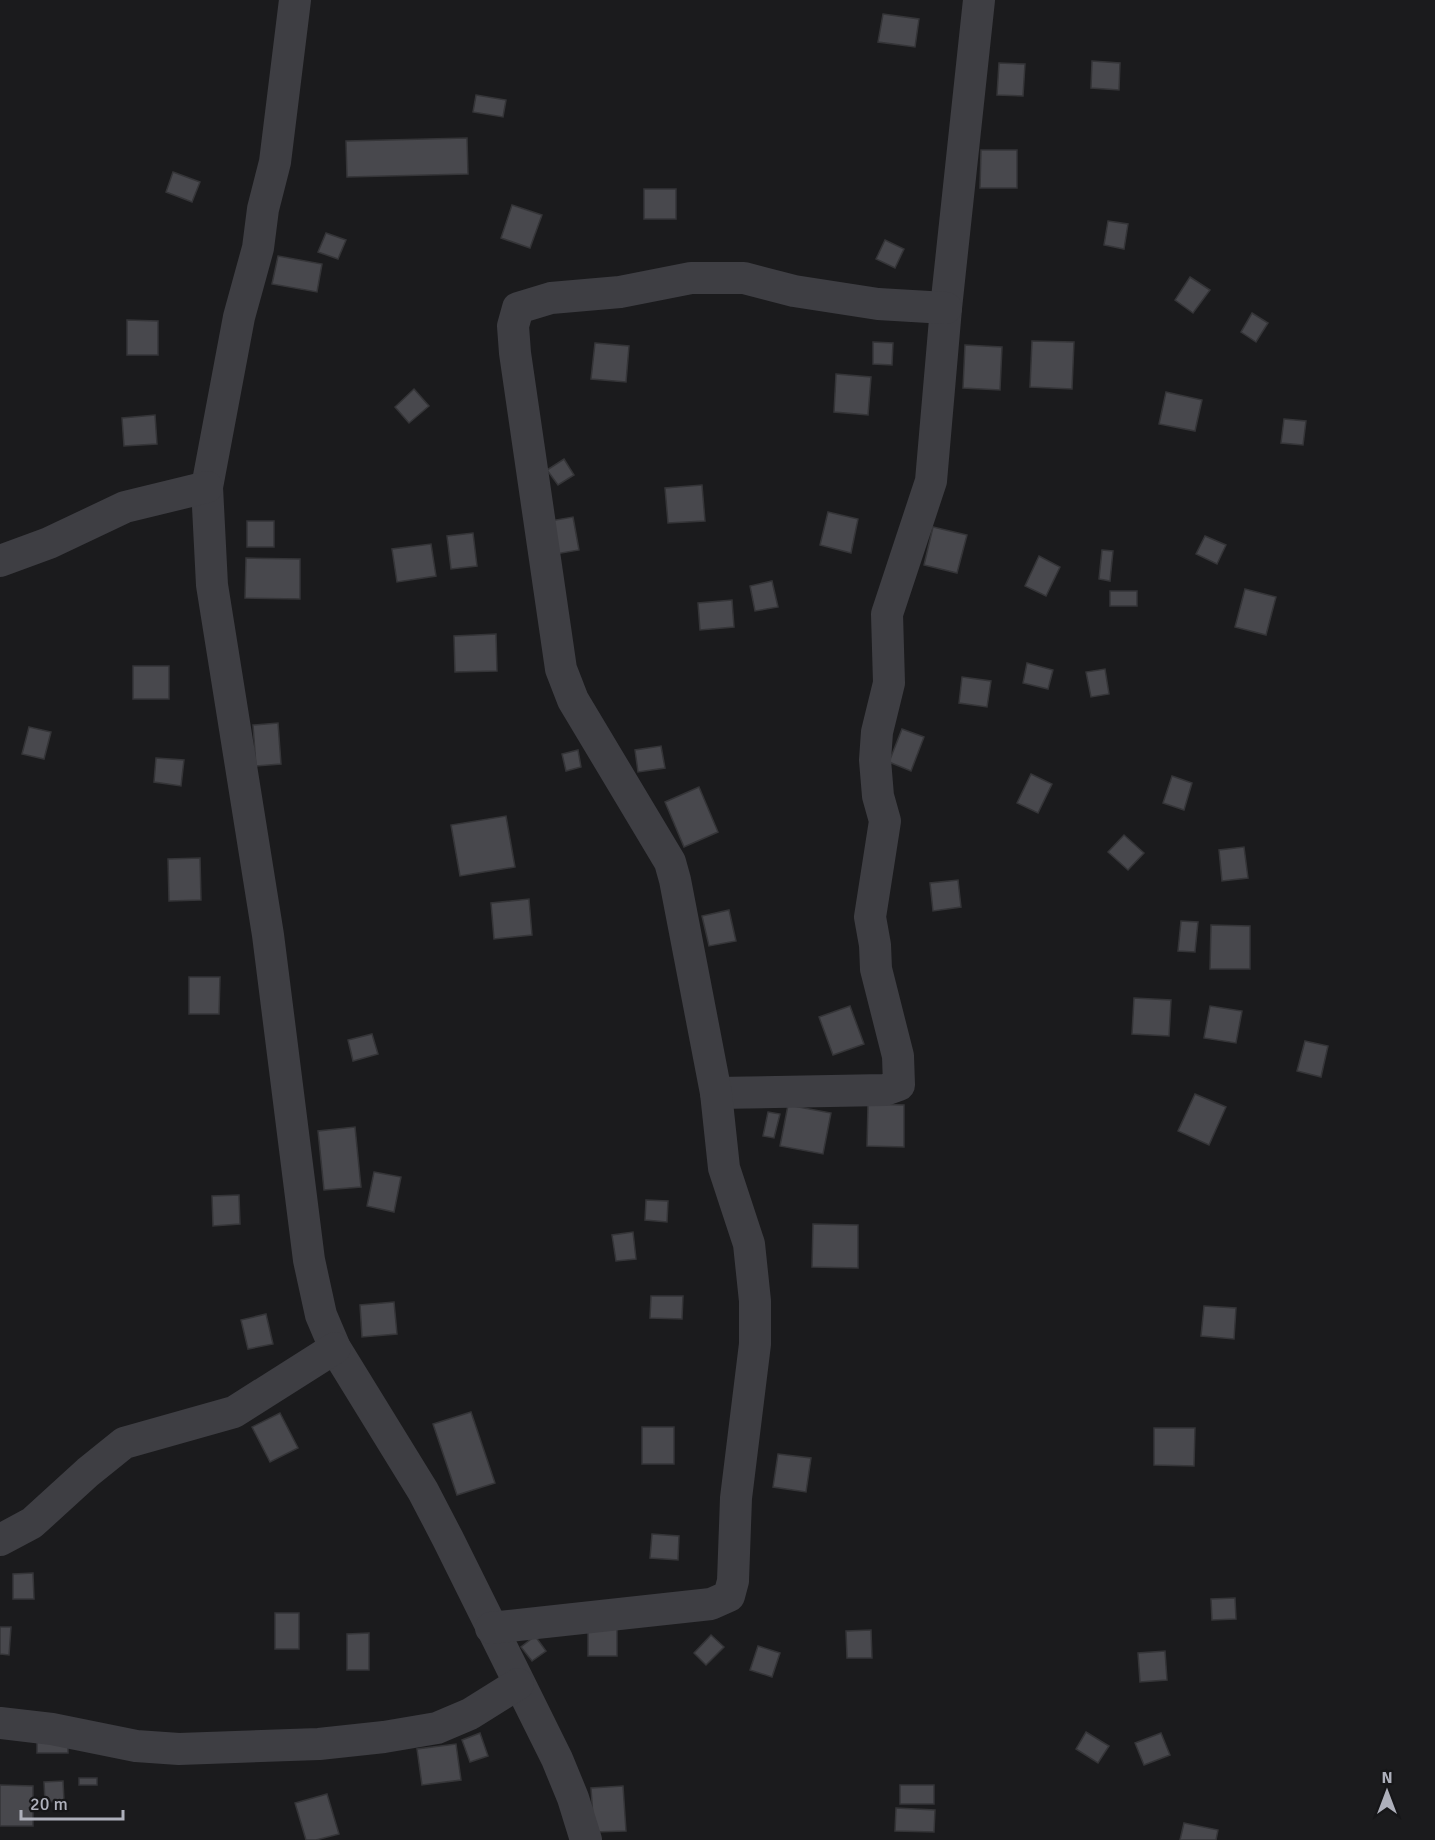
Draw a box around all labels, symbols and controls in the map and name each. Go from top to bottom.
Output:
north arrow [1357,1762,1417,1822]
text: N [1381,1768,1393,1788]
scale bar [21,1783,123,1821]
text: 20 m [30,1793,68,1815]

